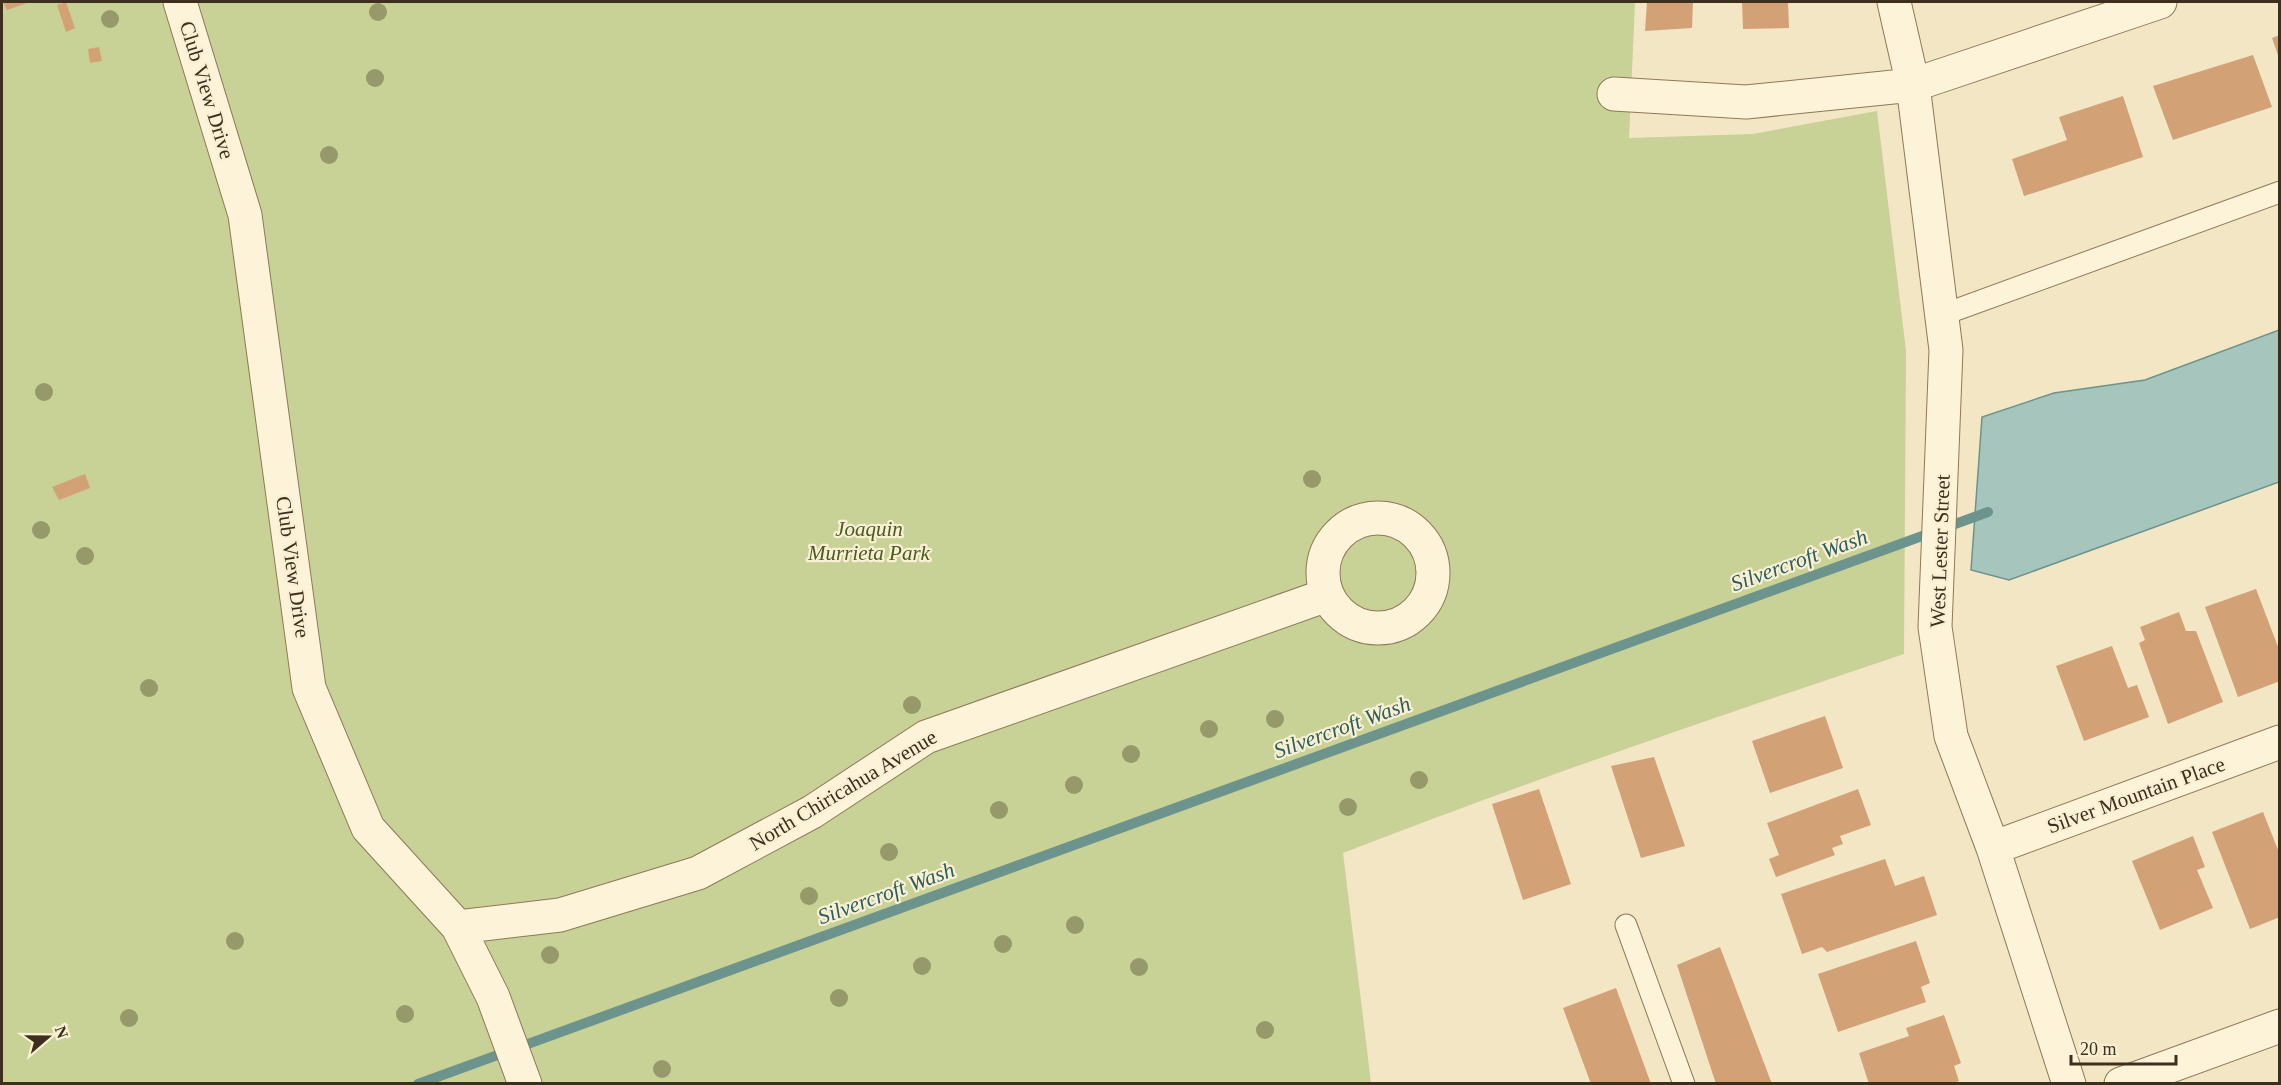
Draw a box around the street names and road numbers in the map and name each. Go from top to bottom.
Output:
street label: Club View Drive [175,18,239,162]
street label: West Lester Street [1925,474,1955,628]
street label: Club View Drive [271,495,315,639]
street label: North Chiricahua Avenue [745,725,941,855]
street label: Silver Mountain Place [2044,752,2228,838]

